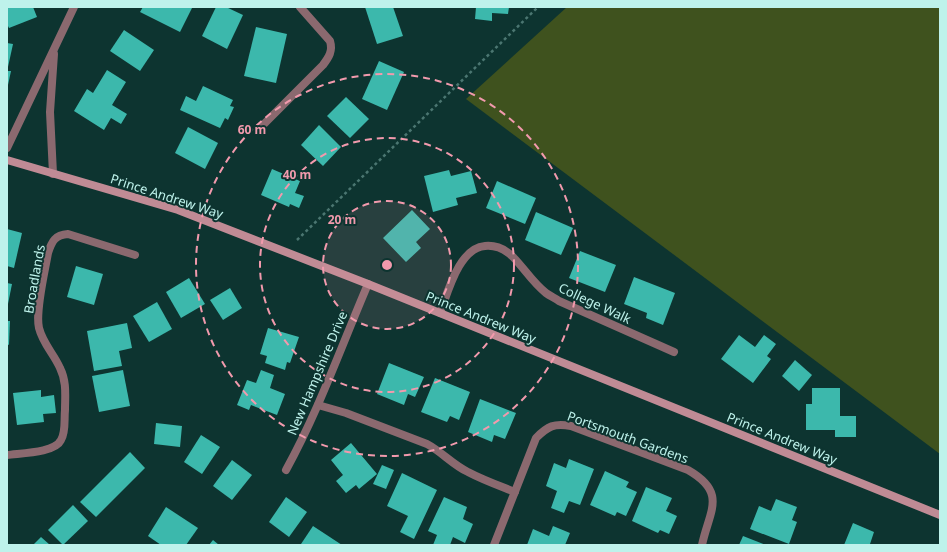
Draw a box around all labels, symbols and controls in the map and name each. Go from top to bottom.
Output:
text: 60 m [238,121,266,138]
text: 40 m [283,166,311,183]
street label: Prince Andrew Way [108,169,226,223]
text: 20 m [328,211,356,228]
street label: Broadlands [19,243,49,315]
centre of rings [380,258,394,272]
street label: College Walk [556,278,634,328]
street label: Prince Andrew Way [423,287,539,347]
street label: New Hampshire Drive [283,308,351,438]
street label: Portsmouth Gardens [565,407,691,467]
street label: Prince Andrew Way [724,408,840,468]

